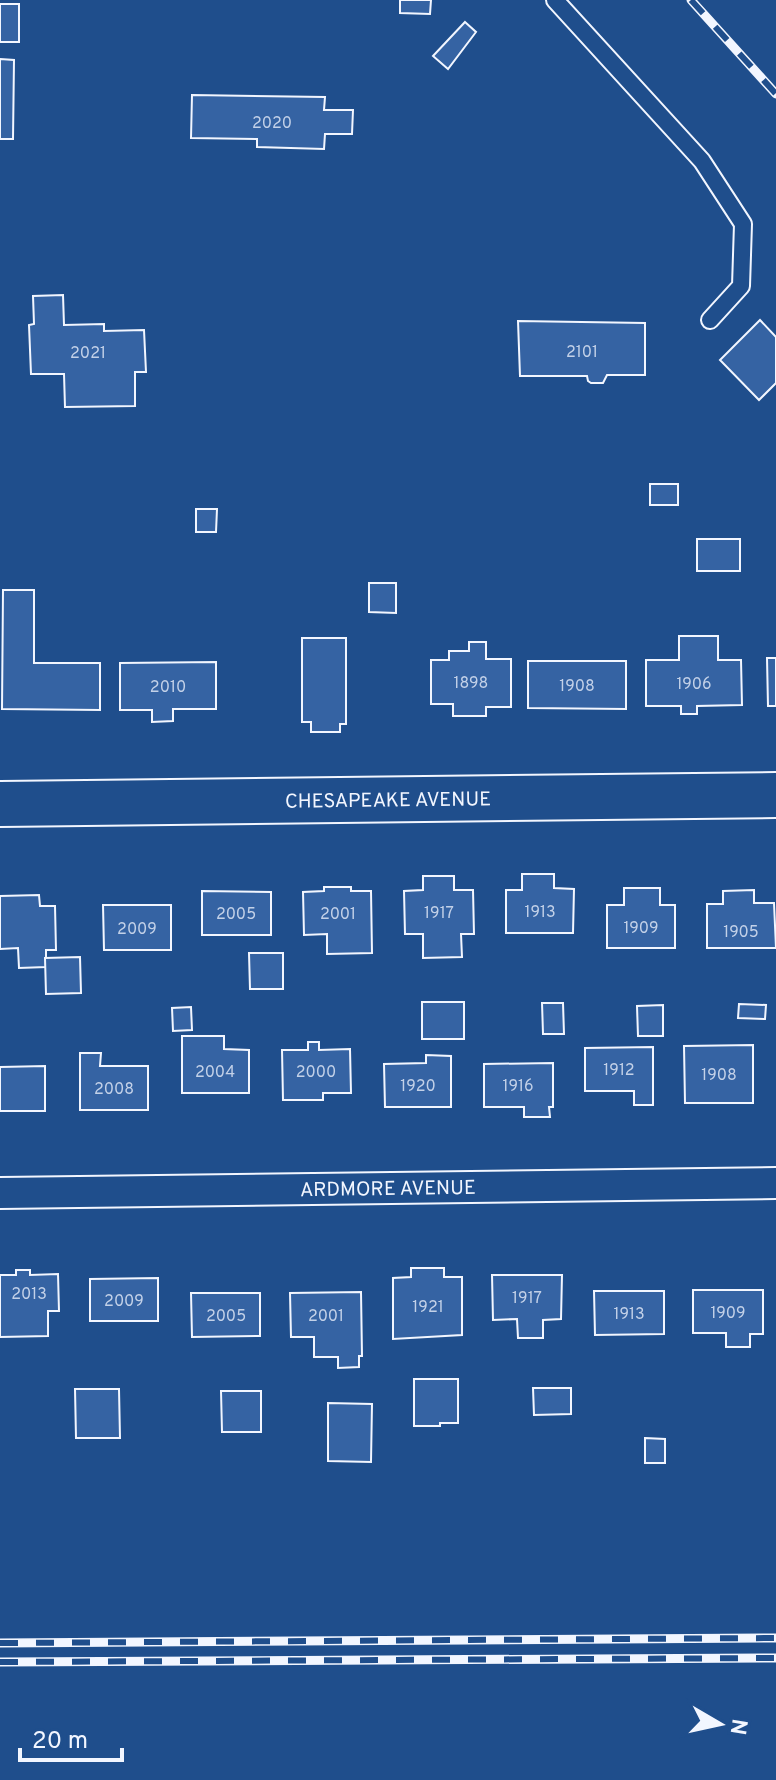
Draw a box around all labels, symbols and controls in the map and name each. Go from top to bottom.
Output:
house number: 2020 [252,114,292,134]
house number: 2101 [566,343,598,363]
house number: 2021 [70,344,106,364]
house number: 1898 [454,674,488,694]
house number: 1906 [676,675,712,695]
house number: 1908 [559,677,595,697]
house number: 2010 [150,678,186,698]
street label: CHESAPEAKE AVENUE [285,787,491,816]
house number: 1913 [524,903,556,923]
house number: 1917 [424,904,454,924]
house number: 2005 [216,905,256,925]
house number: 2001 [320,905,356,925]
house number: 1909 [623,919,659,939]
house number: 2009 [117,920,157,940]
house number: 1905 [723,923,759,943]
house number: 1912 [603,1061,635,1081]
house number: 2004 [195,1063,235,1083]
house number: 2000 [296,1063,336,1083]
house number: 1908 [701,1066,737,1086]
house number: 1920 [400,1077,436,1097]
house number: 1916 [502,1077,534,1097]
house number: 2008 [94,1080,134,1100]
street label: ARDMORE AVENUE [300,1176,476,1204]
house number: 2013 [11,1285,47,1305]
house number: 1917 [512,1289,542,1309]
house number: 2009 [104,1292,144,1312]
house number: 1921 [412,1298,444,1318]
house number: 1909 [710,1304,746,1324]
house number: 1913 [613,1305,645,1325]
house number: 2005 [206,1307,246,1327]
house number: 2001 [308,1307,344,1327]
north arrow [680,1684,760,1764]
scale bar [20,1712,122,1762]
text: N [723,1717,752,1737]
text: 20 m [32,1727,88,1757]

